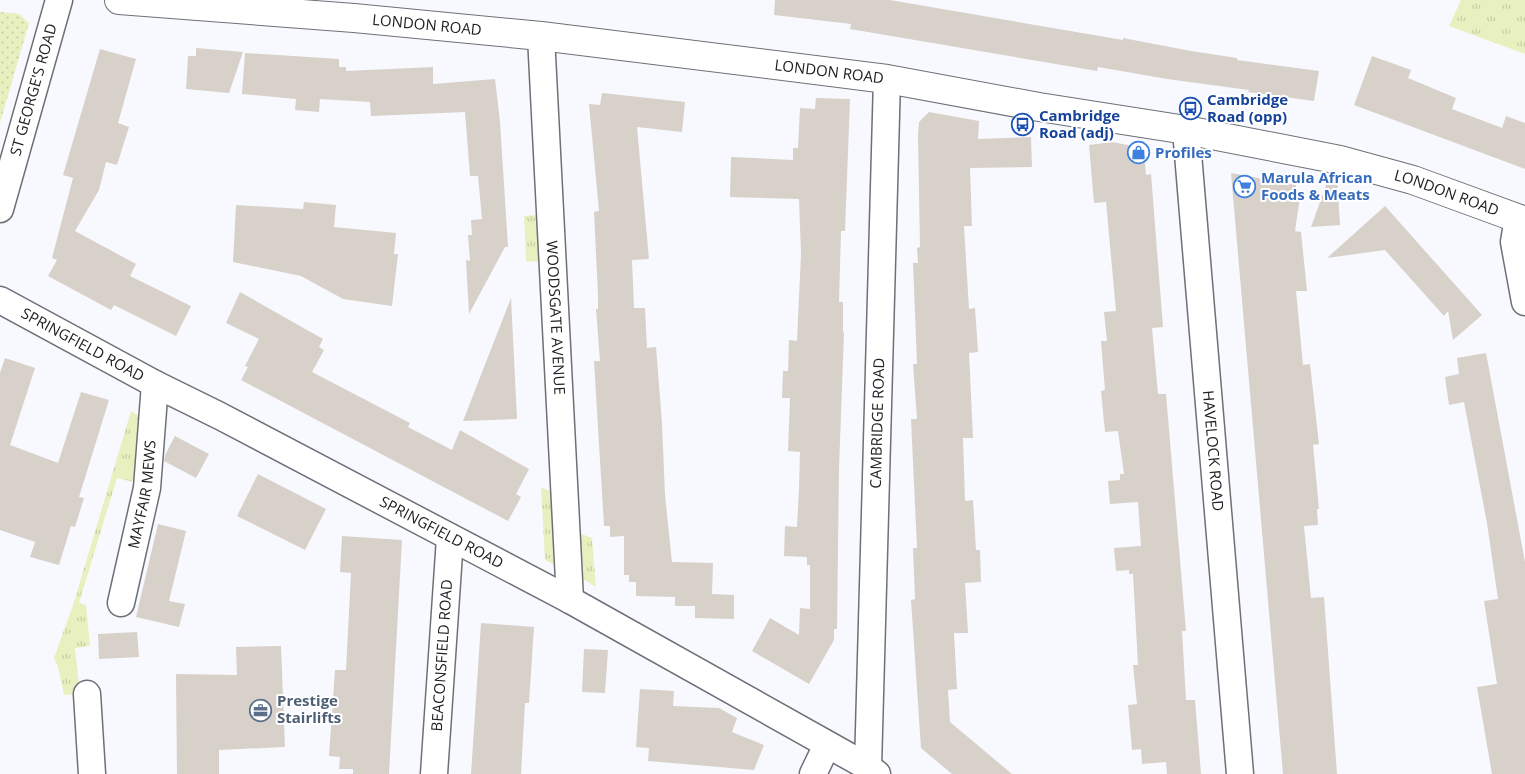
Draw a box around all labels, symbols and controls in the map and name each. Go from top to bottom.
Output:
street label: LONDON ROAD [371,9,483,39]
street label: ST GEORGE'S ROAD [5,21,61,158]
street label: LONDON ROAD [774,54,885,88]
place label: Cambridge Road (opp) [1207,89,1288,126]
bus stop icon: Cambridge Road (opp) [1179,97,1203,121]
place label: Cambridge Road (adj) [1039,105,1120,142]
bus stop icon: Cambridge Road (adj) [1011,113,1035,137]
shop icon: Profiles [1127,141,1151,165]
place label: Profiles [1155,142,1212,162]
street label: LONDON ROAD [1392,164,1502,220]
place label: Marula African Foods & Meats [1261,167,1373,204]
supermarket icon: Marula African Foods & Meats [1233,175,1257,199]
street label: WOODSGATE AVENUE [543,240,570,395]
street label: SPRINGFIELD ROAD [18,302,148,385]
street label: CAMBRIDGE ROAD [865,357,888,489]
street label: HAVELOCK ROAD [1199,390,1229,512]
street label: MAYFAIR MEWS [123,439,160,550]
street label: SPRINGFIELD ROAD [377,491,507,572]
street label: BEACONSFIELD ROAD [426,578,456,732]
place label: Prestige Stairlifts [277,690,341,727]
office icon: Prestige Stairlifts [249,698,273,722]

